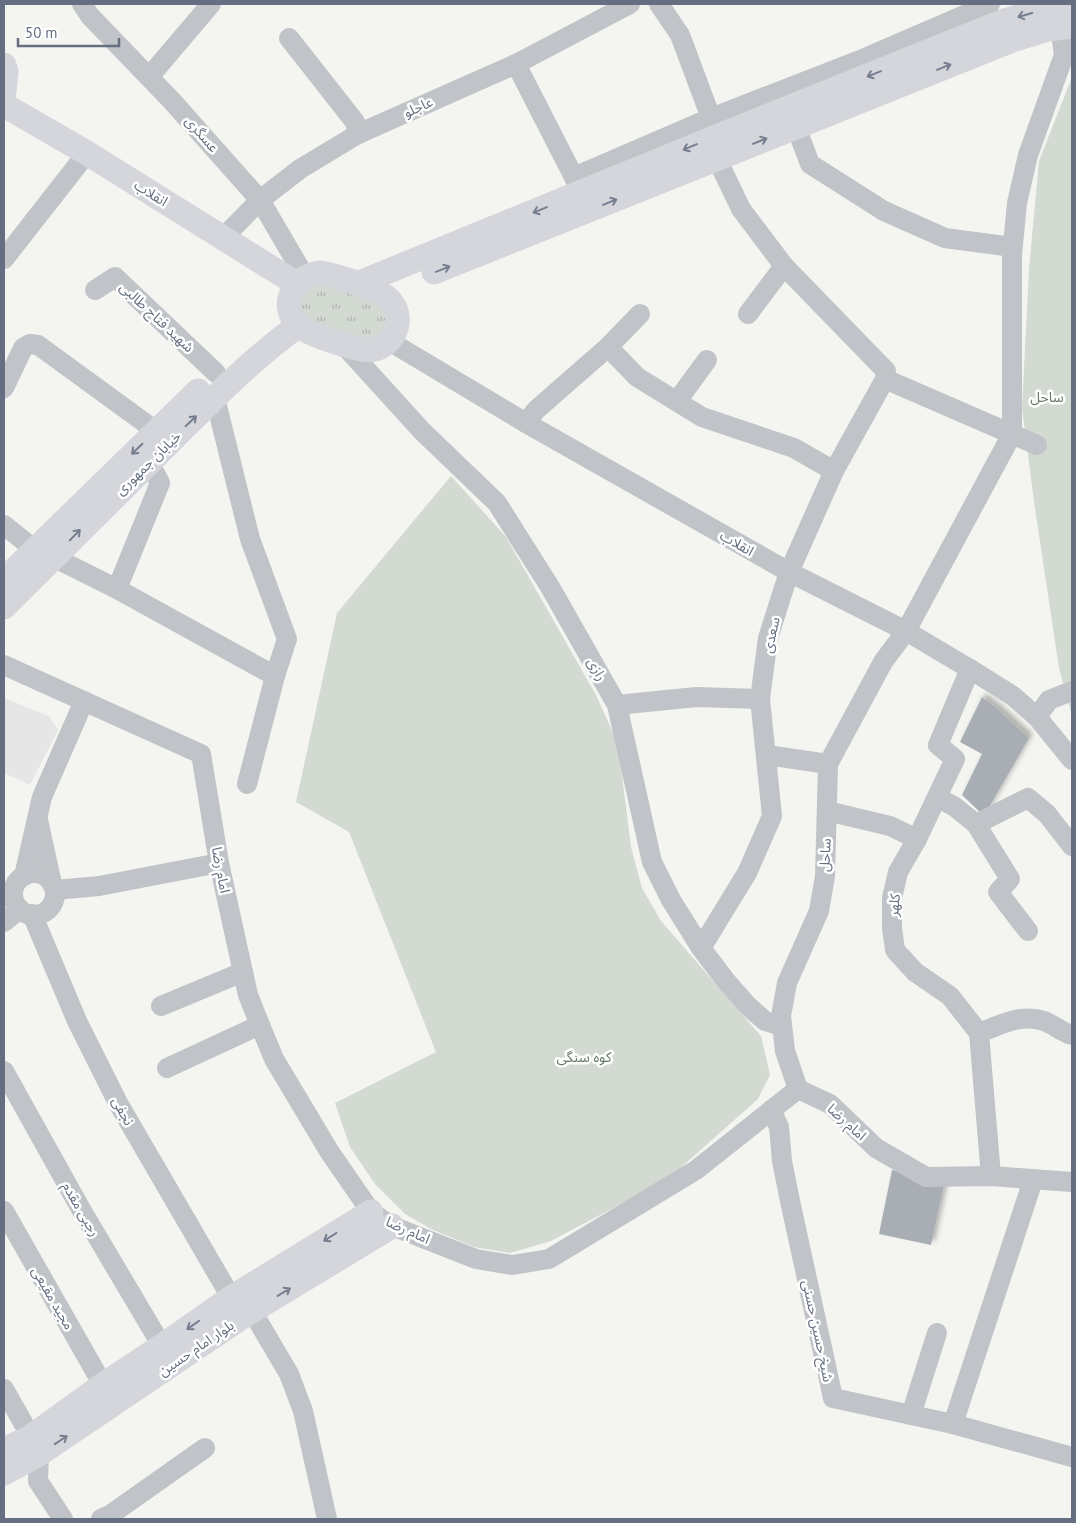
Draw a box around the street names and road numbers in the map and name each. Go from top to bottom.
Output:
street label: عاجلو [401,93,435,121]
street label: عسگری [181,112,223,156]
street label: انقلاب [131,176,171,210]
street label: شهید فتاح طالبی [115,278,198,357]
street label: خیابان جمهوری [111,427,185,499]
street label: انقلاب [717,526,757,560]
street label: سعدی [758,615,784,655]
street label: رازی [583,654,611,684]
street label: ساحل [815,838,835,872]
street label: امام رضا [206,845,234,895]
street label: کلهر [884,893,904,918]
street label: نجفی [108,1094,138,1129]
street label: امام رضا [822,1100,870,1146]
street label: رجبی مقدم [56,1178,104,1241]
street label: امام رضا [382,1212,433,1250]
street label: مجید مقیعی [28,1263,78,1333]
street label: شیخ حسین حسنی [796,1278,838,1384]
street label: بلوار امام حسین [155,1316,239,1382]

